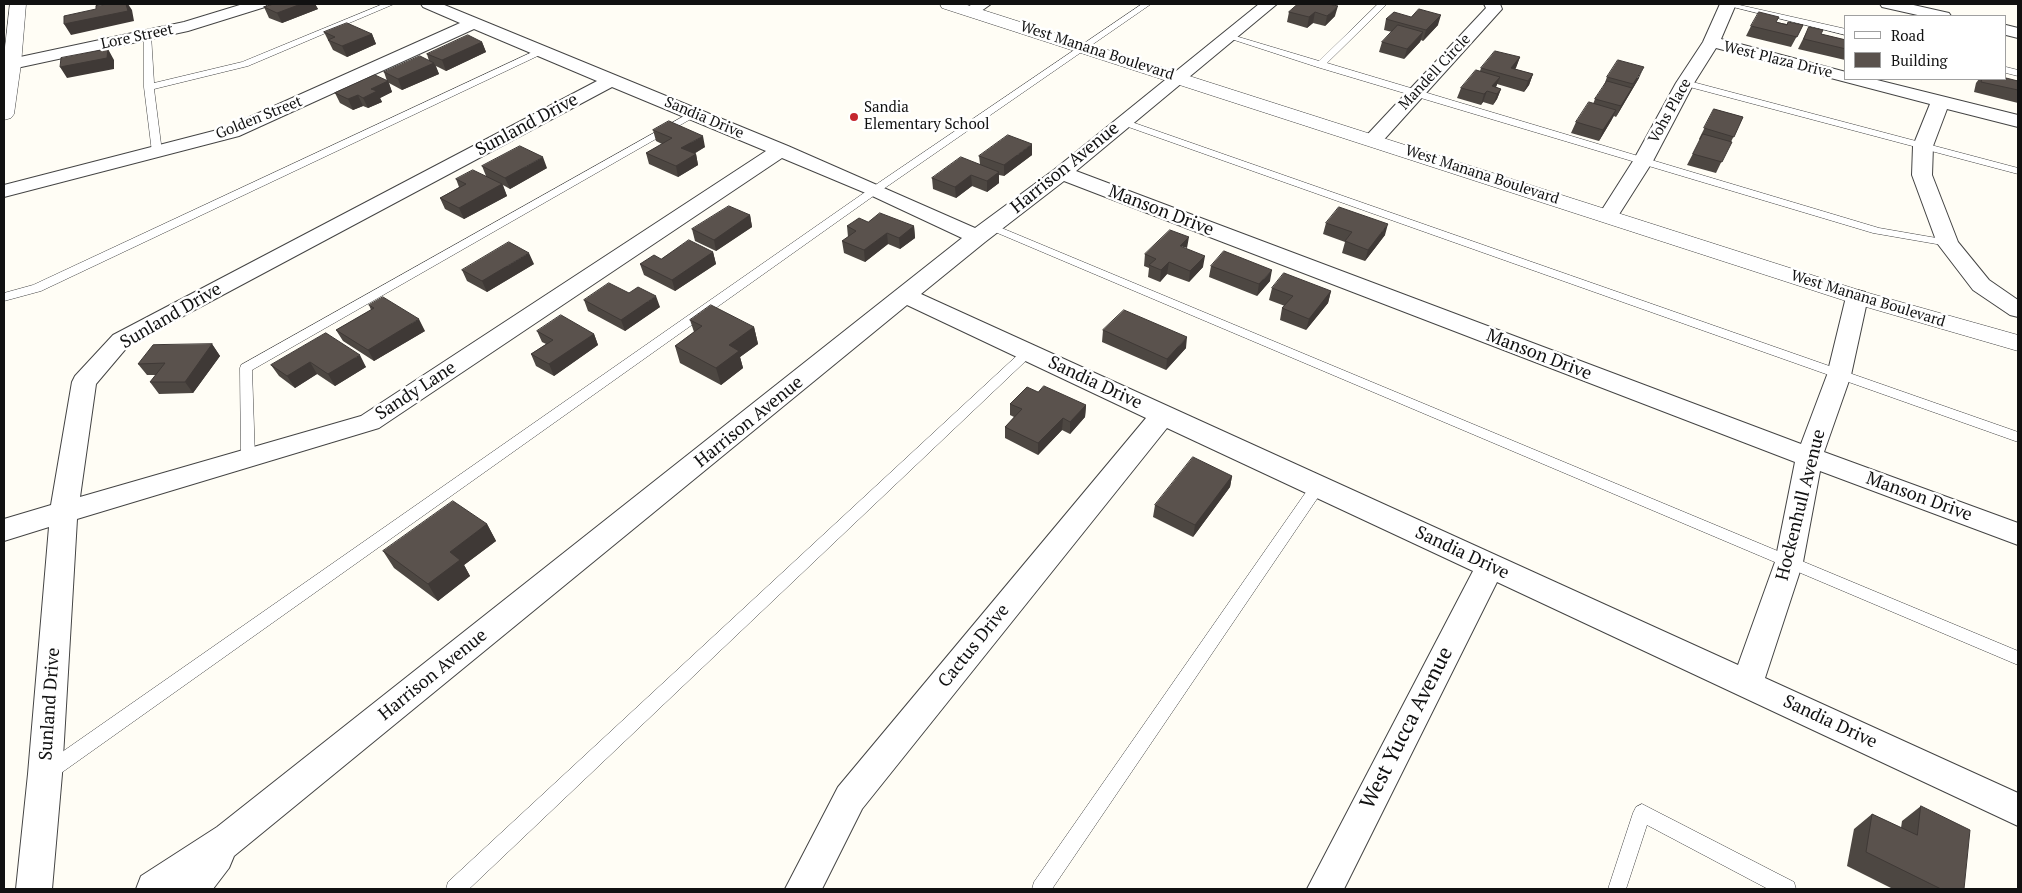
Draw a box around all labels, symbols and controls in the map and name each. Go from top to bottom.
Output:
legend [1844,15,2007,80]
street label: West Manana Boulevard [1018,18,1176,84]
street label: Lore Street [99,21,175,53]
text: Road [1891,25,1924,45]
street label: Mandell Circle [1395,30,1475,114]
street label: West Plaza Drive [1722,38,1834,82]
text: Building [1891,50,1948,70]
street label: Vohs Place [1645,75,1695,147]
street label: Sunland Drive [472,89,582,161]
street label: Golden Street [213,93,305,143]
street label: Sandia Drive [662,93,746,143]
place label: Sandia Elementary School [864,99,990,134]
marker: Sandia Elementary School [848,111,860,123]
street label: Harrison Avenue [1006,118,1124,218]
street label: West Manana Boulevard [1403,142,1561,208]
street label: Manson Drive [1105,181,1217,241]
street label: West Manana Boulevard [1789,267,1947,331]
street label: Sunland Drive [117,278,225,354]
street label: Manson Drive [1483,325,1595,385]
street label: Sandia Drive [1045,352,1145,414]
street label: Sandy Lane [372,357,460,425]
street label: Harrison Avenue [690,372,808,472]
street label: Hockenhull Avenue [1772,427,1830,583]
street label: Manson Drive [1863,468,1975,526]
street label: Sandia Drive [1412,522,1512,584]
street label: Cactus Drive [934,600,1014,692]
street label: Harrison Avenue [374,625,492,725]
street label: West Yucca Avenue [1355,643,1459,813]
street label: Sunland Drive [35,647,65,761]
street label: Sandia Drive [1780,691,1880,753]

